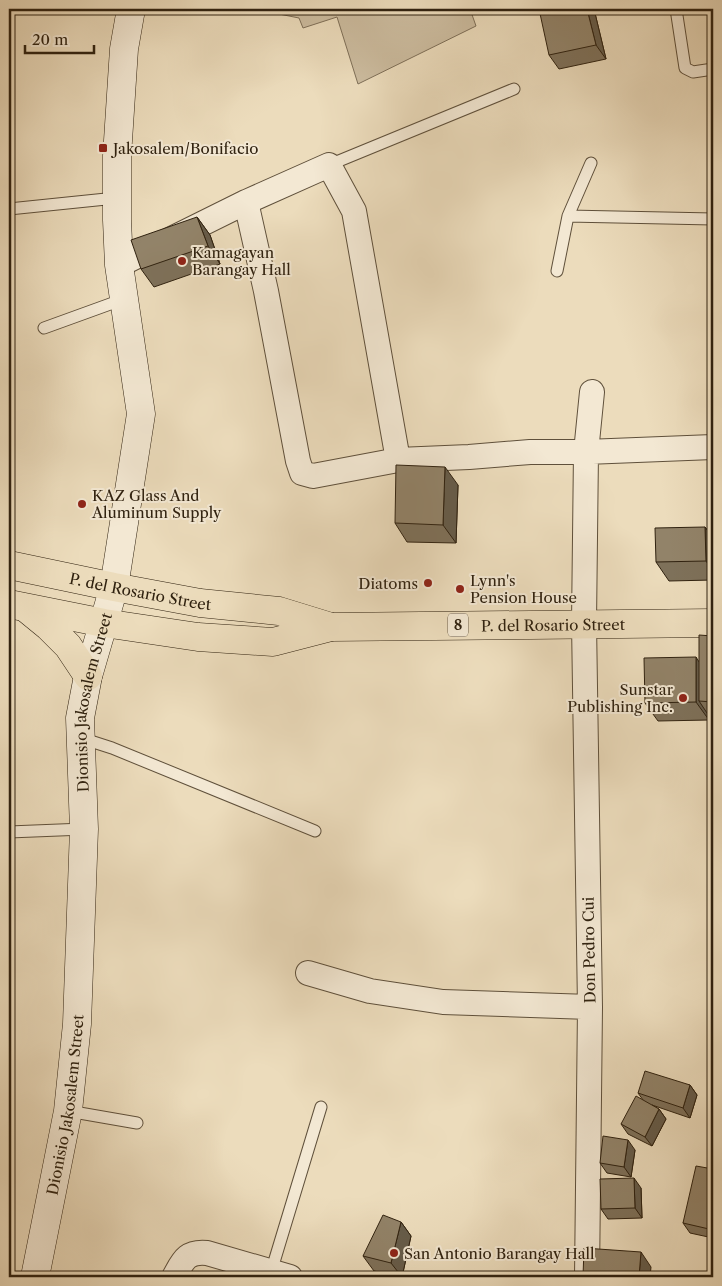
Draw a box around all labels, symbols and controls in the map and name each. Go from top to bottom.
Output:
scale bar [25,22,94,54]
text: 20 m [32,30,68,49]
place label: Jakosalem/Bonifacio [111,139,259,158]
marker: Jakosalem/Bonifacio [97,142,109,154]
place label: Kamagayan Barangay Hall [192,243,291,279]
marker: Kamagayan Barangay Hall [176,255,188,267]
place label: KAZ Glass And Aluminum Supply [91,486,222,522]
marker: KAZ Glass And Aluminum Supply [76,498,88,510]
street label: P. del Rosario Street [68,568,213,614]
place label: Lynn's Pension House [470,571,577,607]
place label: Diatoms [358,574,418,593]
marker: Diatoms [422,577,434,589]
marker: Lynn's Pension House [454,583,466,595]
street label: Dionisio Jakosalem Street [70,610,116,792]
road number: 8 [448,614,468,636]
street label: P. del Rosario Street [481,614,626,635]
place label: Sunstar Publishing Inc. [567,680,674,716]
marker: Sunstar Publishing Inc. [677,692,689,704]
street label: Don Pedro Cui [579,896,599,1003]
street label: Dionisio Jakosalem Street [42,1013,87,1197]
place label: San Antonio Barangay Hall [404,1244,595,1263]
marker: San Antonio Barangay Hall [388,1247,400,1259]

